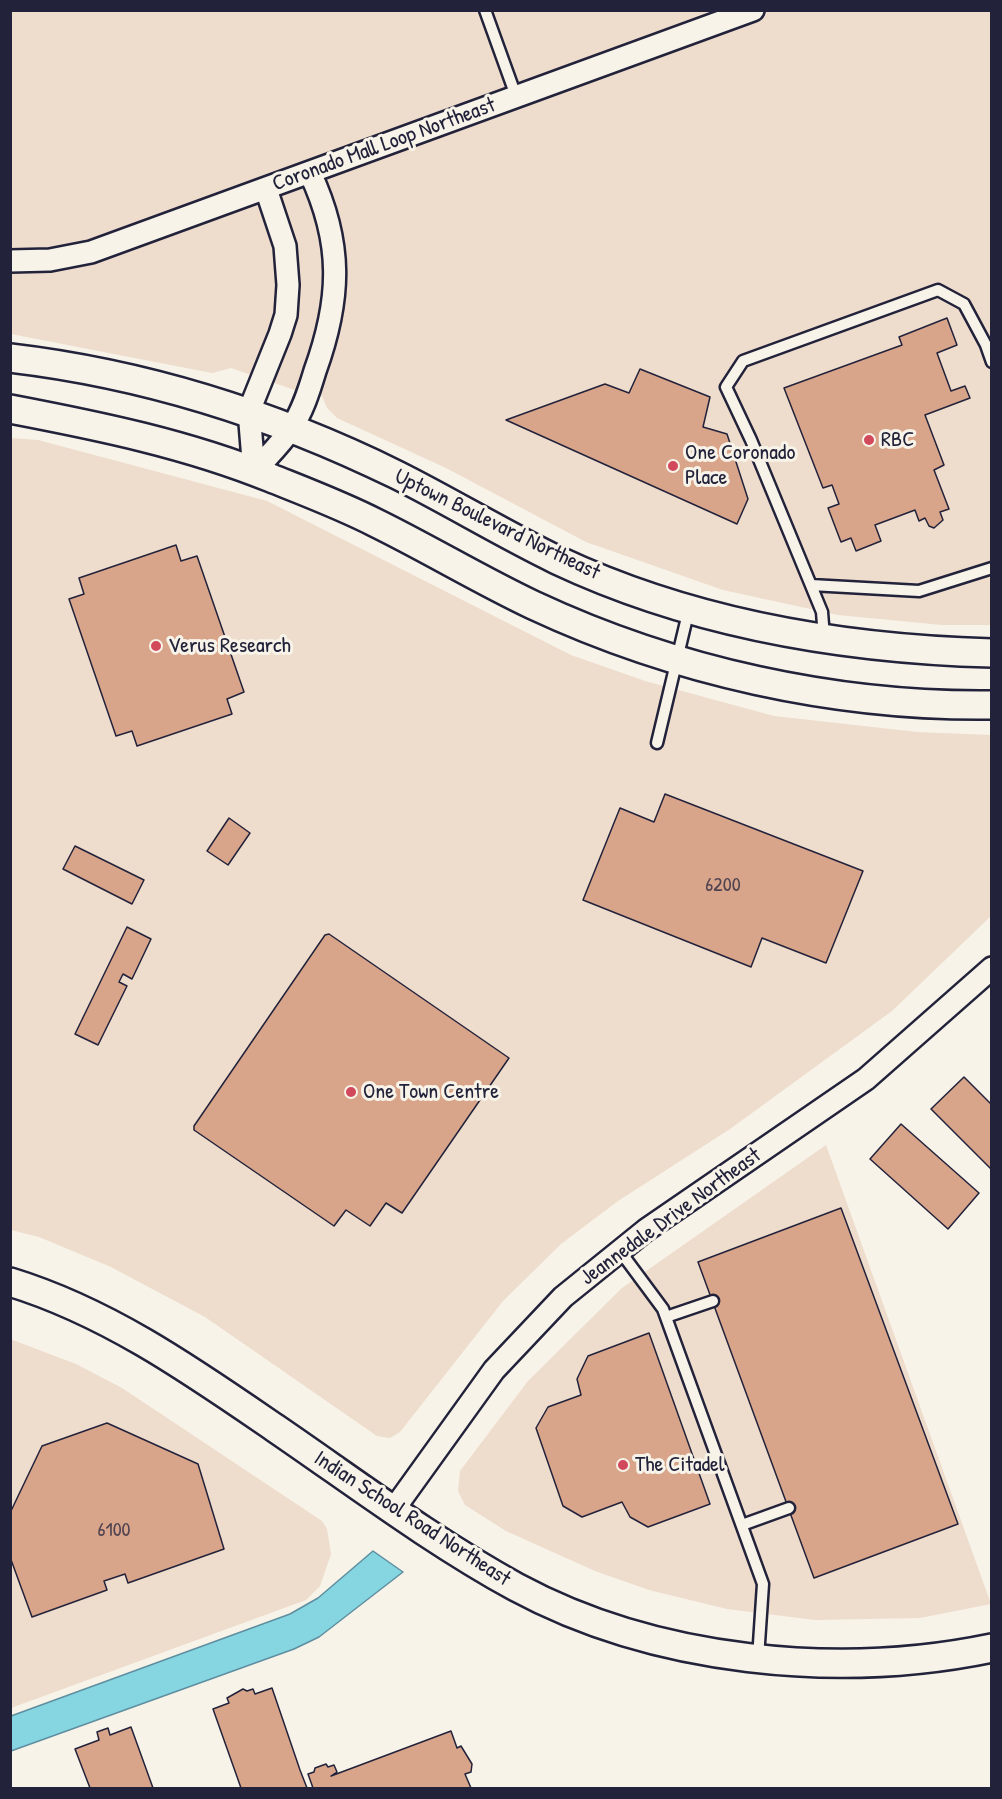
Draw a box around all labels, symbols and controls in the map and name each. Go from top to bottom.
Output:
street label: Coronado Mall Loop Northeast [269,92,499,198]
place label: RBC [881,427,914,453]
marker: RBC [862,433,876,447]
place label: One Coronado Place [685,440,795,492]
marker: One Coronado Place [666,459,680,473]
street label: Uptown Boulevard Northeast [390,464,604,586]
place label: Verus Research [168,633,291,659]
marker: Verus Research [149,639,163,653]
house number: 6200 [705,874,741,898]
place label: One Town Centre [363,1079,499,1105]
marker: One Town Centre [344,1085,358,1099]
street label: Jeannedale Drive Northeast [576,1143,766,1291]
street label: Indian School Road Northeast [309,1446,515,1592]
place label: The Citadel [635,1452,725,1478]
marker: The Citadel [616,1458,630,1472]
house number: 6100 [97,1519,131,1543]

